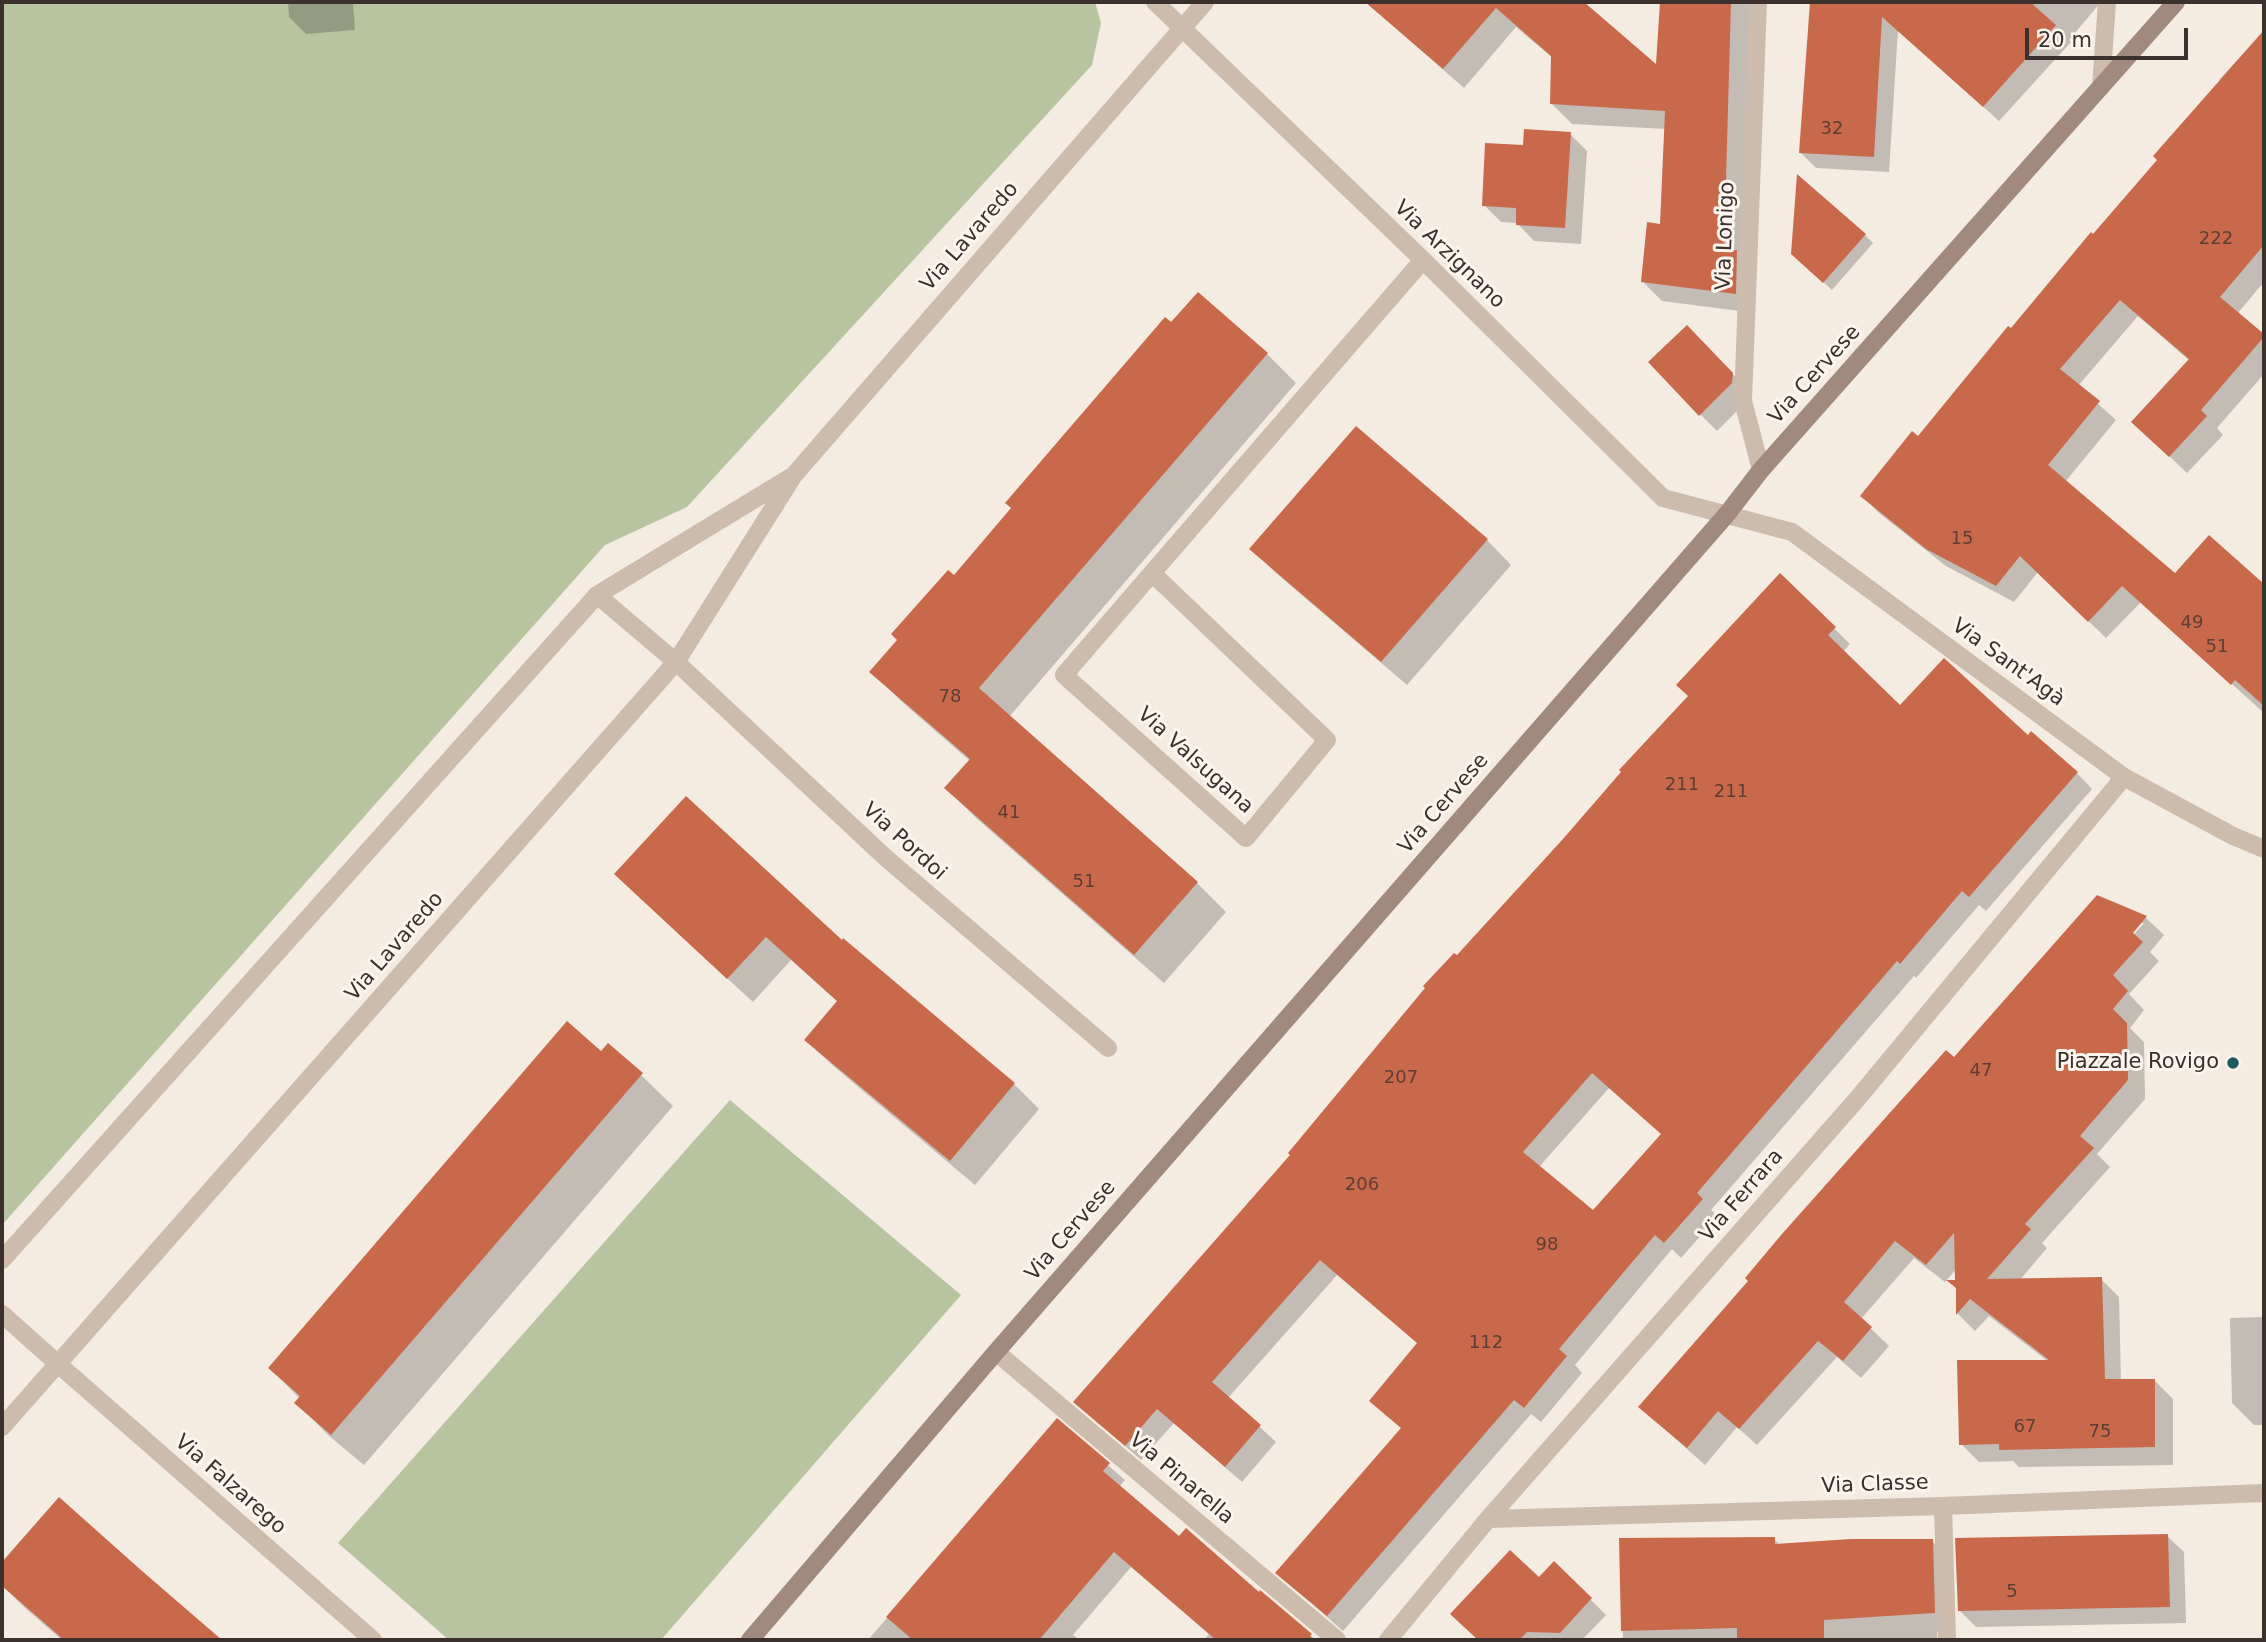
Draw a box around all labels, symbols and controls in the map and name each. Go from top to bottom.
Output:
scale bar [2028,14,2191,58]
text: 20 m [2038,28,2092,52]
house number: 32 [1821,118,1843,140]
street label: Via Lavaredo [916,177,1024,297]
street label: Via Lonigo [1712,181,1740,291]
street label: Via Arzignano [1388,196,1510,314]
house number: 222 [2199,228,2233,250]
street label: Via Cervese [1764,320,1866,430]
house number: 15 [1951,528,1973,550]
house number: 49 [2181,612,2203,634]
street label: Via Sant'Agà [1947,614,2069,712]
house number: 51 [2206,636,2228,658]
house number: 78 [939,686,961,708]
street label: Via Valsugana [1132,702,1258,820]
street label: Via Cervese [1394,749,1494,859]
house number: 211 [1665,774,1699,796]
house number: 211 [1714,781,1748,803]
street label: Via Pordoi [857,798,951,886]
house number: 41 [998,802,1020,824]
house number: 51 [1073,871,1095,893]
street label: Via Lavaredo [341,887,449,1007]
place label: Piazzale Rovigo [2057,1050,2219,1076]
marker: Piazzale Rovigo [2225,1055,2241,1071]
house number: 47 [1970,1060,1992,1082]
house number: 207 [1384,1067,1418,1089]
street label: Via Ferrara [1695,1145,1789,1247]
house number: 206 [1345,1174,1379,1196]
street label: Via Cervese [1021,1176,1121,1286]
house number: 98 [1536,1234,1558,1256]
house number: 112 [1469,1332,1503,1354]
house number: 67 [2014,1416,2036,1438]
house number: 75 [2089,1421,2111,1443]
street label: Via Pinarella [1123,1428,1239,1530]
street label: Via Falzarego [169,1430,291,1540]
street label: Via Classe [1821,1471,1929,1499]
house number: 5 [2006,1581,2018,1603]

